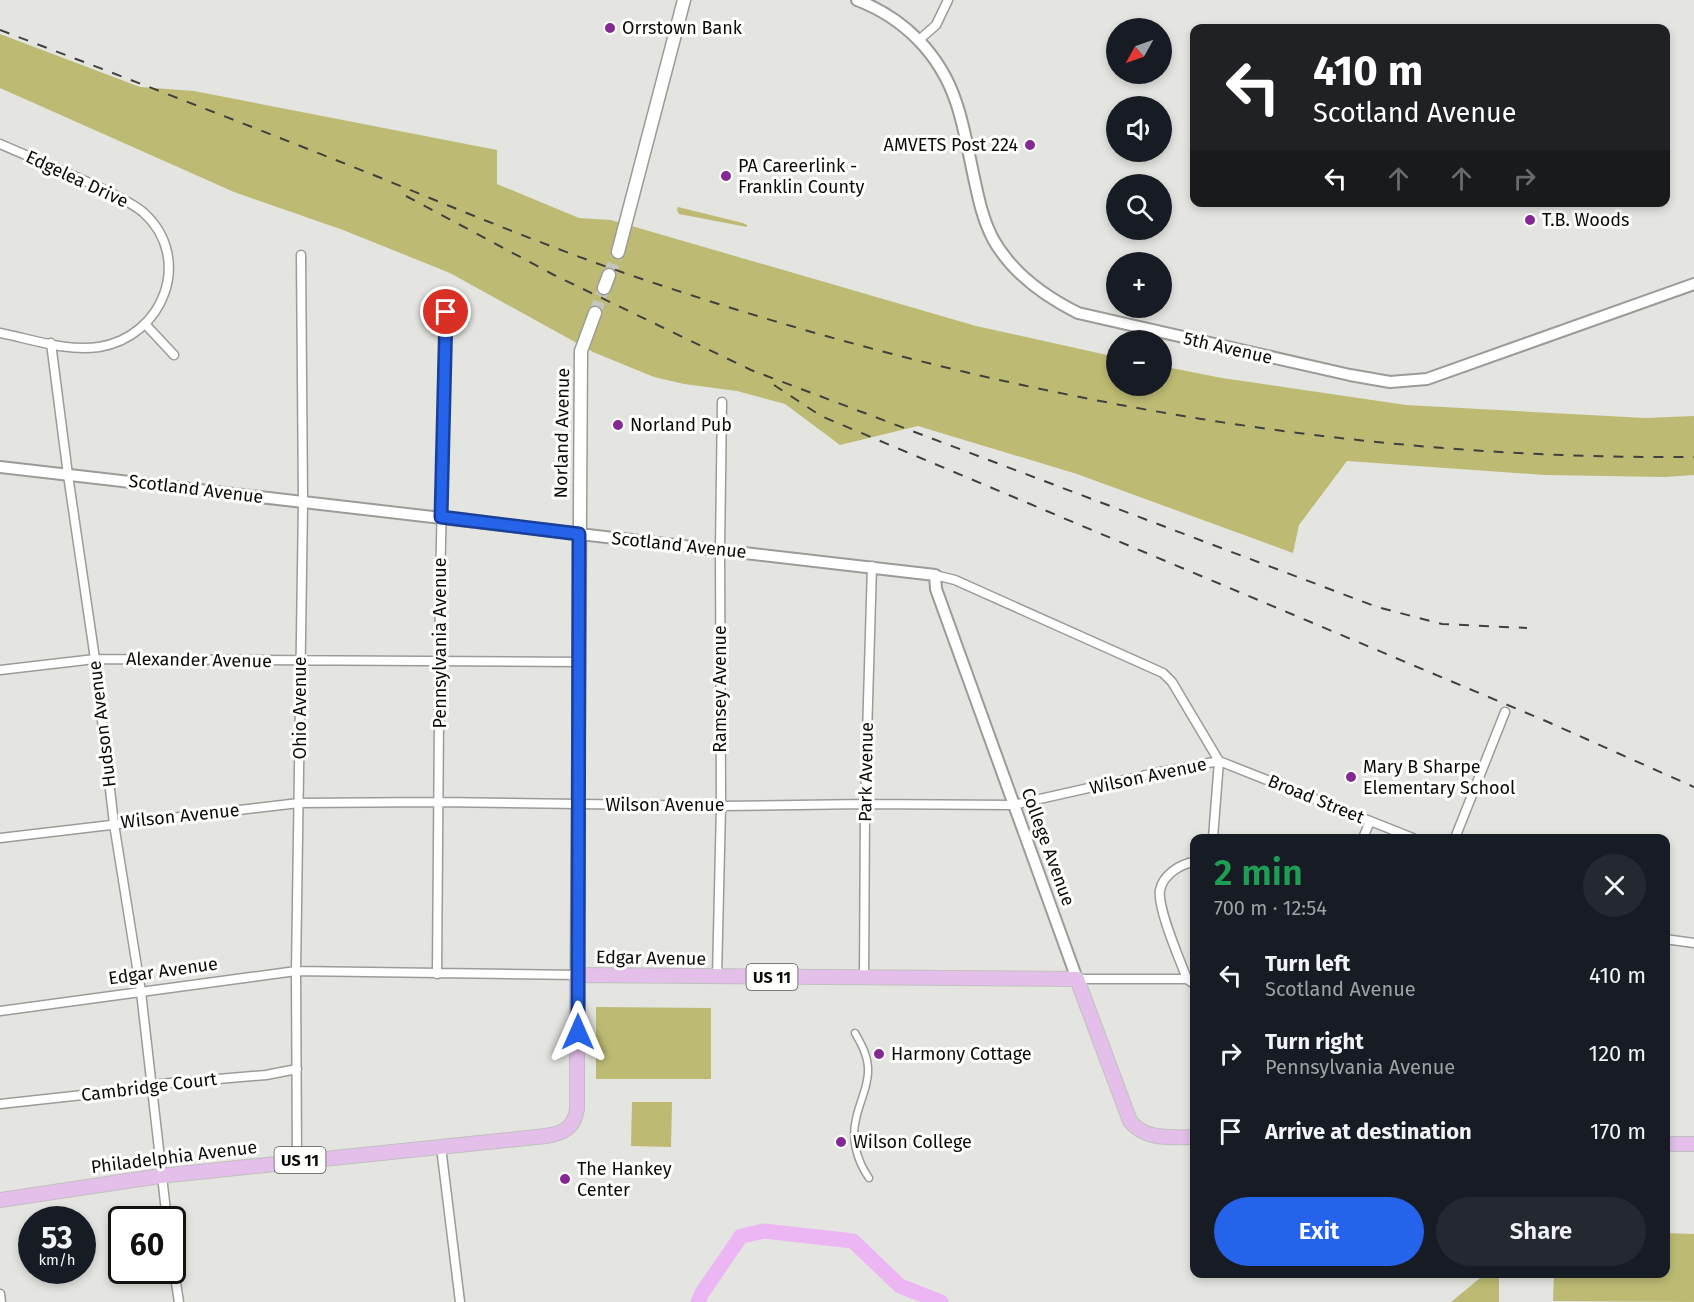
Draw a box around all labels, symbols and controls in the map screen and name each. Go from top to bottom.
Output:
place label: Orrstown Bank [622,17,743,39]
north arrow [1106,18,1172,84]
map controls [1106,18,1172,396]
marker: Orrstown Bank [603,21,617,35]
text: 410 m [1313,46,1423,96]
icon: left [1214,48,1292,126]
button: sound [1106,96,1172,162]
text: Scotland Avenue [1313,97,1517,129]
place label: AMVETS Post 224 [884,134,1018,156]
marker: AMVETS Post 224 [1023,138,1037,152]
street label: Edgelea Drive [22,146,132,212]
place label: PA Careerlink - Franklin County [738,155,864,198]
icon: left [1319,162,1352,195]
icon: ahead [1382,162,1415,195]
icon: ahead [1445,162,1478,195]
icon: right [1508,162,1541,195]
marker: PA Careerlink - Franklin County [719,169,733,183]
button: search [1106,174,1172,240]
place label: T.B. Woods [1542,209,1629,231]
marker: T.B. Woods [1523,213,1537,227]
button: + [1106,252,1172,318]
pin [420,286,471,337]
icon: arrive [429,295,462,328]
street label: 5th Avenue [1181,327,1275,369]
button: − [1106,330,1172,396]
street label: Norland Avenue [550,368,574,498]
place label: Norland Pub [630,414,732,436]
marker: Norland Pub [611,418,625,432]
street label: Scotland Avenue [127,470,265,508]
street label: Scotland Avenue [610,527,748,563]
street label: Pennsylvania Avenue [429,557,451,729]
street label: Ramsey Avenue [709,625,731,753]
street label: Alexander Avenue [126,648,272,672]
street label: Ohio Avenue [289,656,311,760]
street label: Hudson Avenue [83,659,121,789]
street label: Park Avenue [854,722,878,822]
street label: Wilson Avenue [1087,753,1209,799]
place label: Mary B Sharpe Elementary School [1363,756,1515,799]
street label: Broad Street [1265,770,1368,828]
marker: Mary B Sharpe Elementary School [1344,770,1358,784]
street label: College Avenue [1016,785,1080,909]
street label: Wilson Avenue [605,794,725,816]
street label: Wilson Avenue [120,799,240,833]
text: 2 min [1214,851,1303,895]
button: close [1583,854,1646,917]
text: 700 m · 12:54 [1214,896,1327,920]
street label: Edgar Avenue [596,946,706,970]
text: Turn left [1265,950,1350,977]
street label: Edgar Avenue [107,952,219,990]
icon: left [1214,959,1247,992]
text: 410 m [1589,962,1646,989]
road number: US 11 [746,964,798,990]
text: Scotland Avenue [1265,977,1416,1001]
position arrow [546,1000,610,1064]
text: Turn right [1265,1028,1364,1055]
icon: right [1214,1037,1247,1070]
text: 120 m [1589,1040,1646,1067]
place label: Harmony Cottage [891,1043,1032,1065]
marker: Harmony Cottage [872,1047,886,1061]
text: Pennsylvania Avenue [1265,1055,1455,1079]
street label: Cambridge Court [80,1068,219,1106]
icon: arrive [1214,1115,1247,1148]
text: Arrive at destination [1265,1118,1472,1145]
text: 170 m [1590,1118,1646,1145]
place label: Wilson College [853,1131,972,1153]
marker: Wilson College [834,1135,848,1149]
street label: Philadelphia Avenue [90,1136,258,1178]
road number: US 11 [274,1147,326,1173]
place label: The Hankey Center [577,1158,672,1201]
marker: The Hankey Center [558,1172,572,1186]
button: Exit [1214,1197,1424,1266]
button: Share [1436,1197,1646,1266]
speed limit sign: 60 [108,1206,186,1284]
text: 53 [41,1220,73,1256]
text: km/h [38,1251,76,1269]

